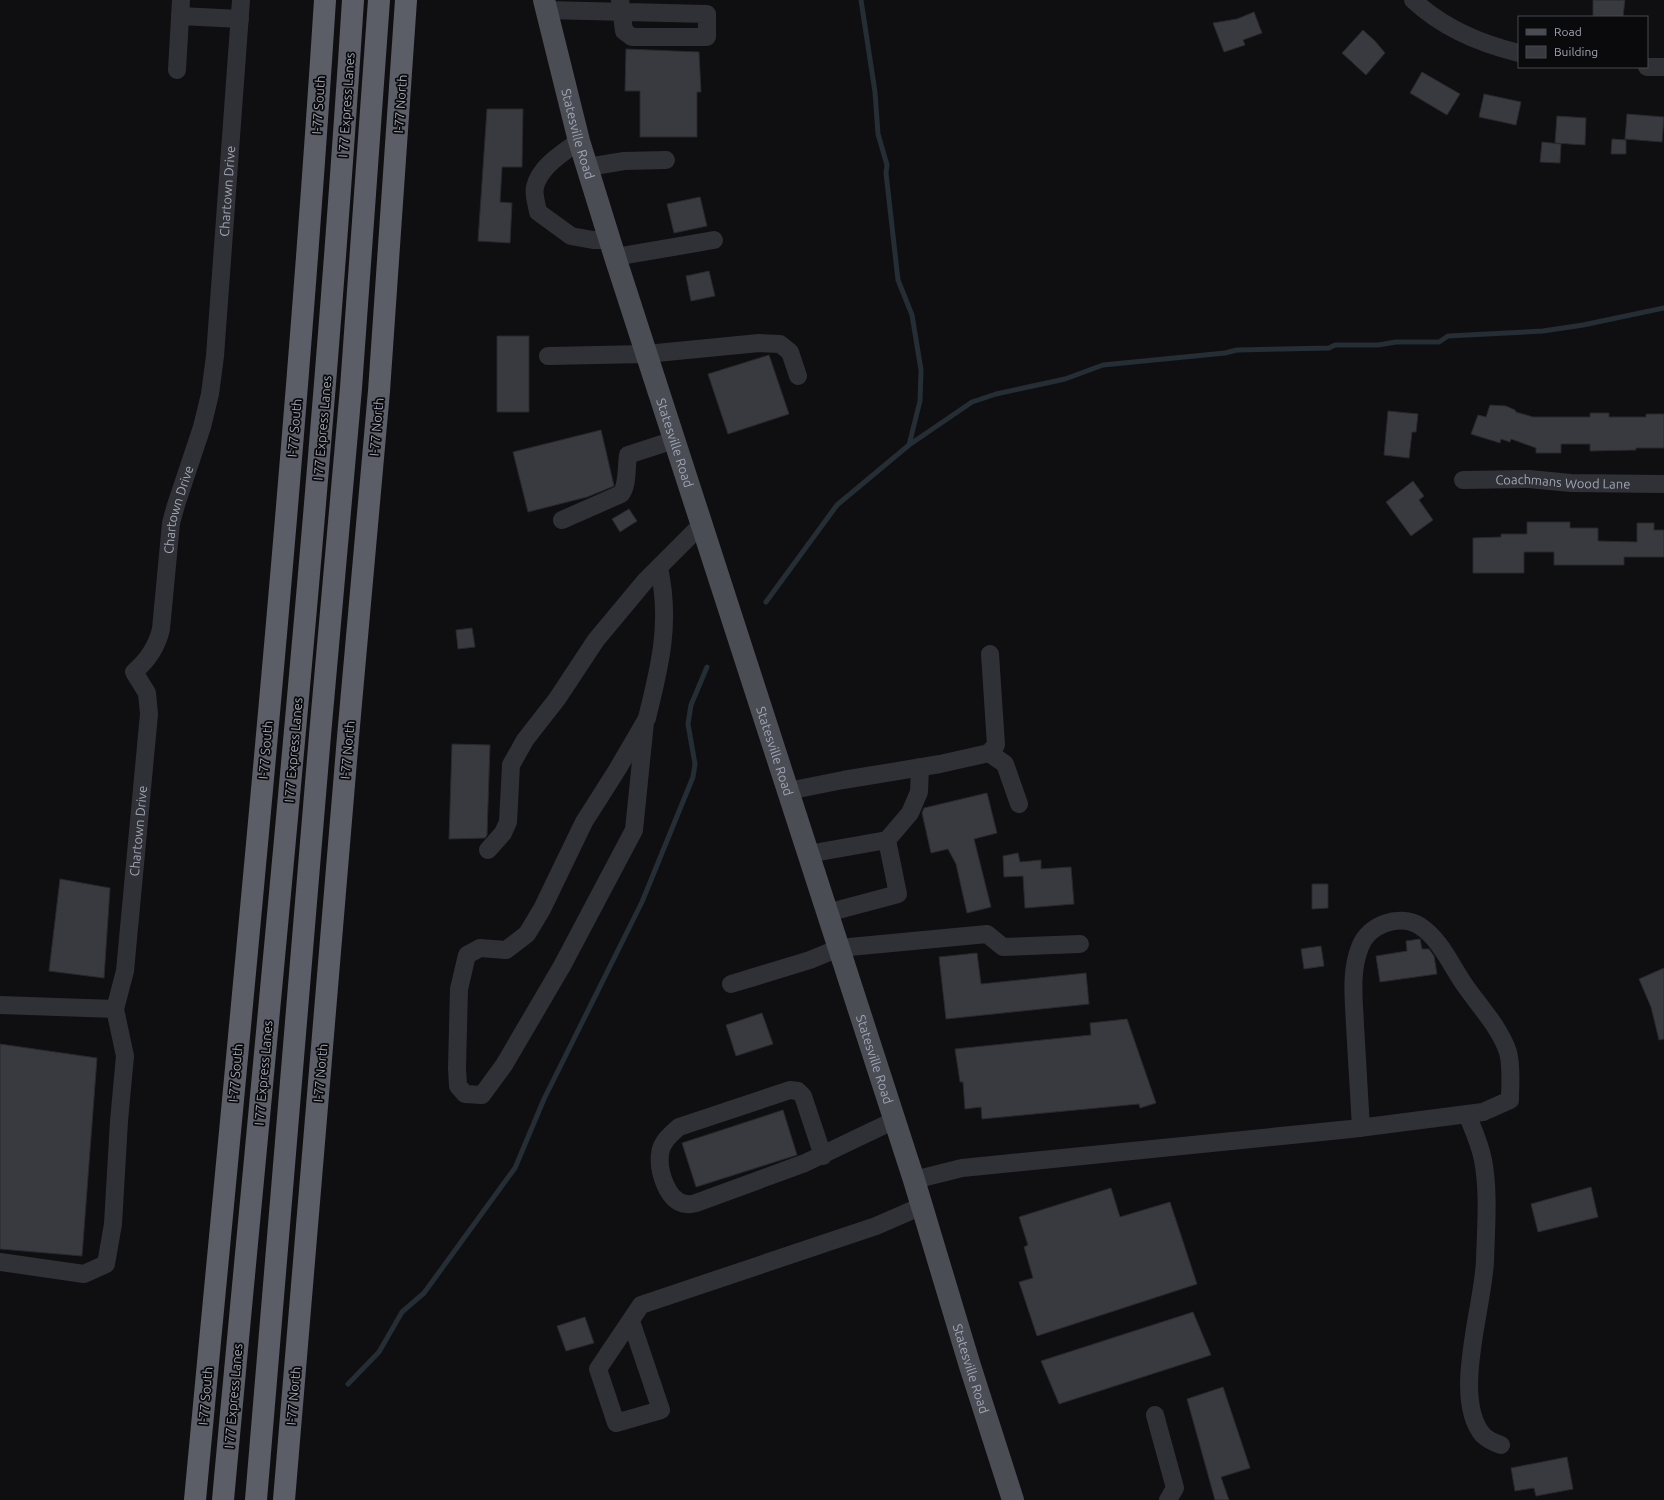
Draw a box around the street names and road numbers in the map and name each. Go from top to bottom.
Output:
street label: I 77 Express Lanes [335,52,357,158]
street label: I-77 North [391,74,409,134]
street label: I-77 South [309,75,327,135]
street label: Statesville Road [559,87,597,181]
street label: Chartown Drive [217,145,237,237]
street label: I 77 Express Lanes [310,375,334,481]
street label: Statesville Road [654,396,696,489]
street label: I-77 North [366,397,386,457]
street label: I-77 South [284,398,304,458]
street label: Chartown Drive [161,464,196,555]
street label: Coachmans Wood Lane [1495,472,1631,491]
street label: I 77 Express Lanes [281,697,305,803]
street label: Statesville Road [754,705,796,797]
street label: I-77 South [255,720,275,780]
street label: I-77 North [337,720,357,780]
street label: Chartown Drive [127,785,149,877]
street label: Statesville Road [854,1013,896,1106]
street label: I 77 Express Lanes [251,1020,275,1126]
street label: I-77 South [225,1043,245,1103]
street label: I-77 North [310,1043,330,1103]
street label: Statesville Road [951,1322,992,1415]
street label: I 77 Express Lanes [221,1343,245,1449]
street label: I-77 South [195,1366,215,1426]
street label: I-77 North [283,1366,303,1426]

